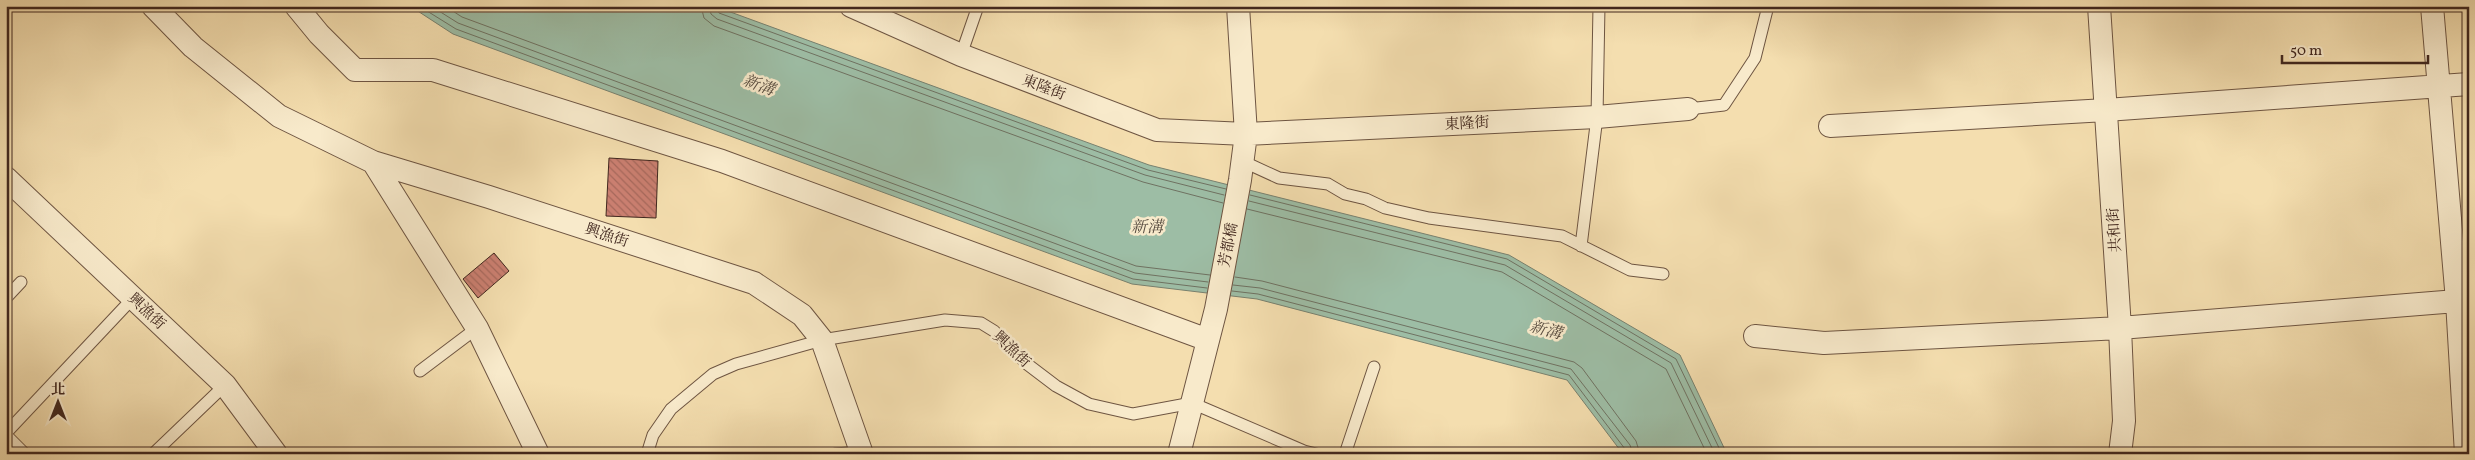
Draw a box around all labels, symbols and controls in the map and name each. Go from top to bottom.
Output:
scale bar [2282,32,2429,64]
text: 50 m [2290,41,2322,62]
water label: 新溝 [740,70,780,103]
street label: 東隆街 [1019,71,1068,106]
street label: 東隆街 [1444,113,1490,136]
street label: 共和街 [2103,207,2128,253]
water label: 新溝 [1131,217,1166,239]
street label: 興漁街 [582,219,631,253]
street label: 芳都橋 [1215,221,1244,269]
street label: 興漁街 [122,289,170,335]
water label: 新溝 [1527,316,1567,346]
street label: 興漁街 [987,327,1035,373]
north arrow [32,378,82,428]
text: 北 [51,381,65,400]

